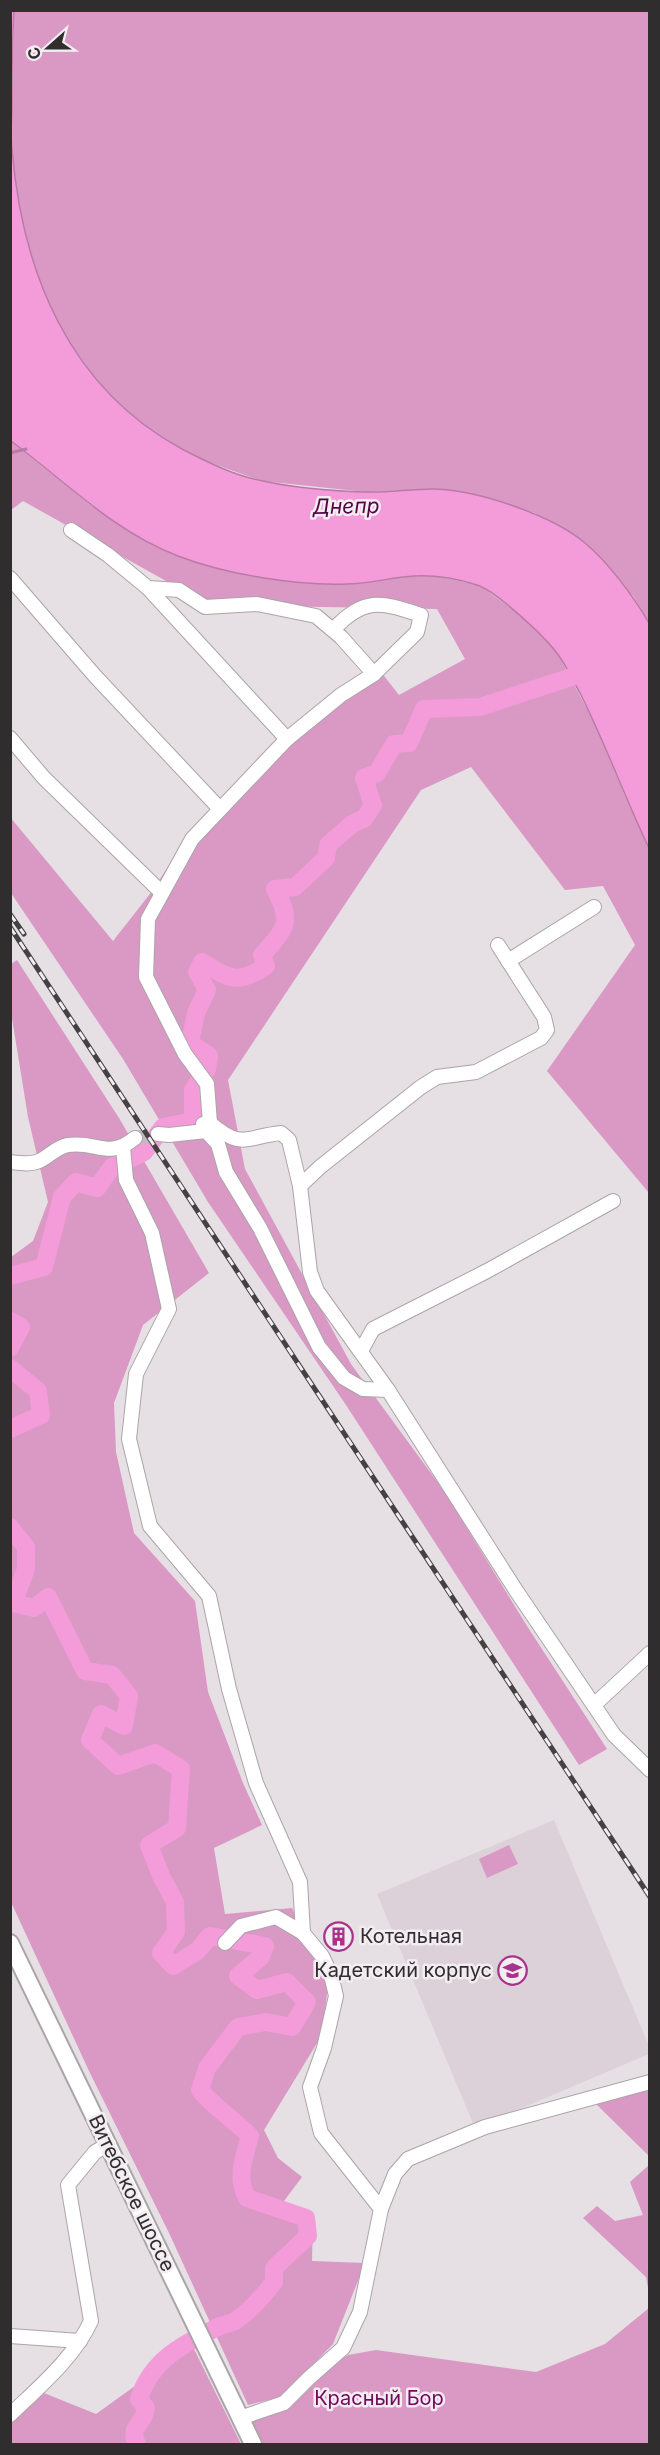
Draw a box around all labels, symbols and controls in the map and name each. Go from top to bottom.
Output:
north arrow [18,18,78,78]
text: С [22,44,45,62]
water label: Днепр [311,493,380,519]
building icon: Котельная [323,1920,355,1952]
place label: Котельная [360,1924,462,1948]
school or university icon: Кадетский корпус [497,1954,529,1986]
place label: Кадетский корпус [314,1958,492,1982]
street label: Витебское шоссе [84,2111,180,2275]
park label: Красный Бор [314,2386,444,2410]

